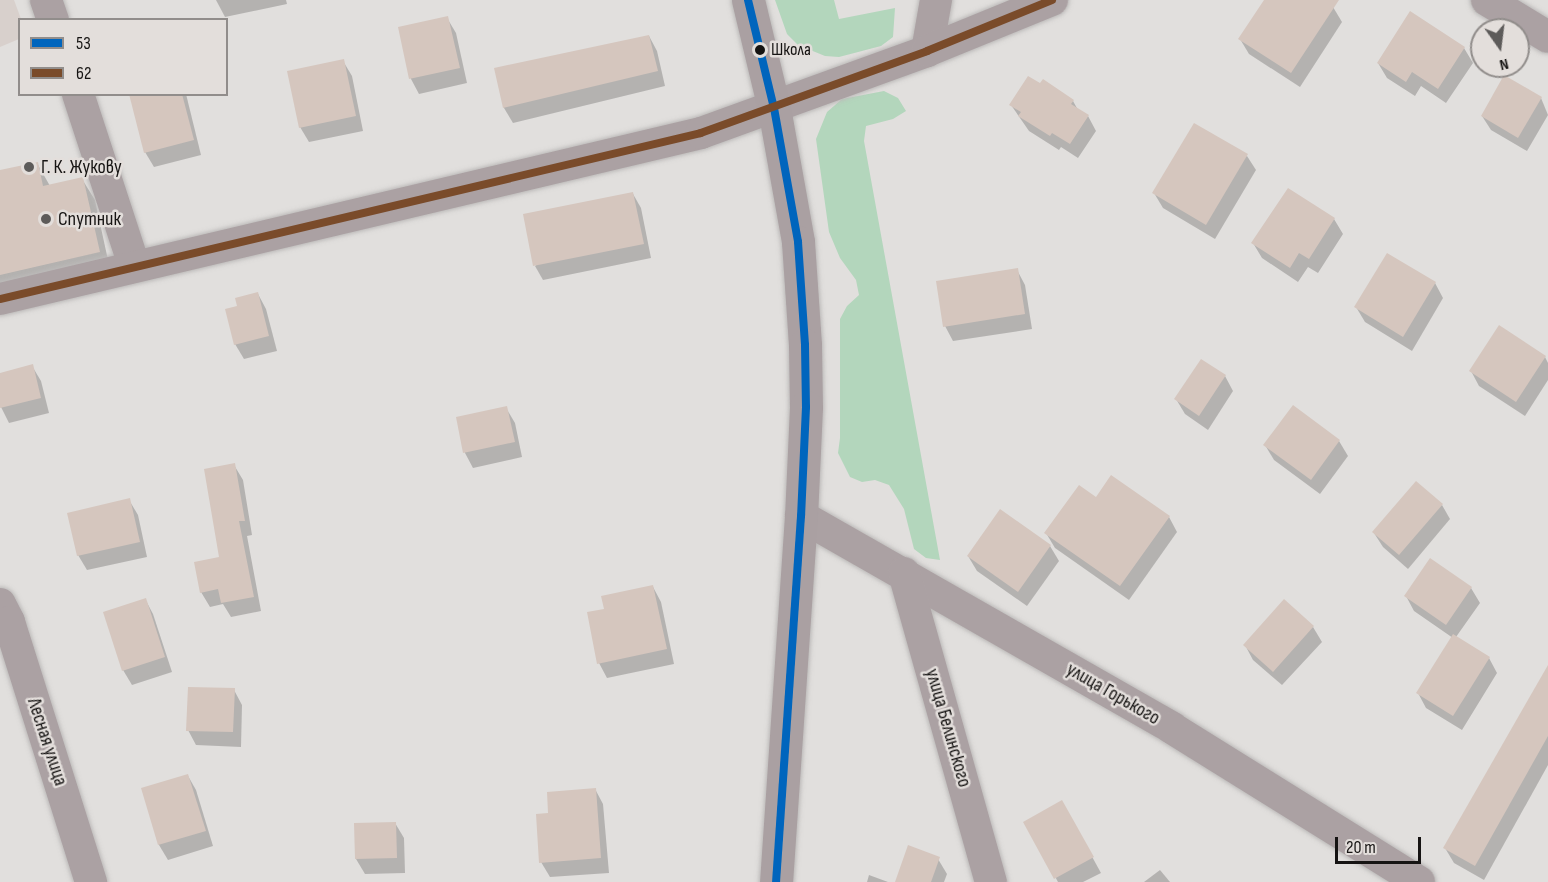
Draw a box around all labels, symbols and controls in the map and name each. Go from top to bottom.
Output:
legend [18,18,228,96]
north arrow [1470,18,1530,78]
text: 53 [76,33,91,54]
place label: Школа [771,39,811,61]
marker: Школа [754,44,766,56]
text: N [1498,54,1510,74]
text: 62 [76,63,91,84]
place label: Г. К. Жукову [41,155,122,179]
marker: Г. К. Жукову [22,160,36,174]
place label: Спутник [58,207,121,231]
marker: Спутник [39,212,53,226]
street label: улица Горького [1062,658,1164,730]
street label: улица Белинского [920,666,976,790]
street label: Лесная улица [22,695,72,789]
scale bar [1338,825,1424,863]
text: 20 m [1346,837,1376,858]

